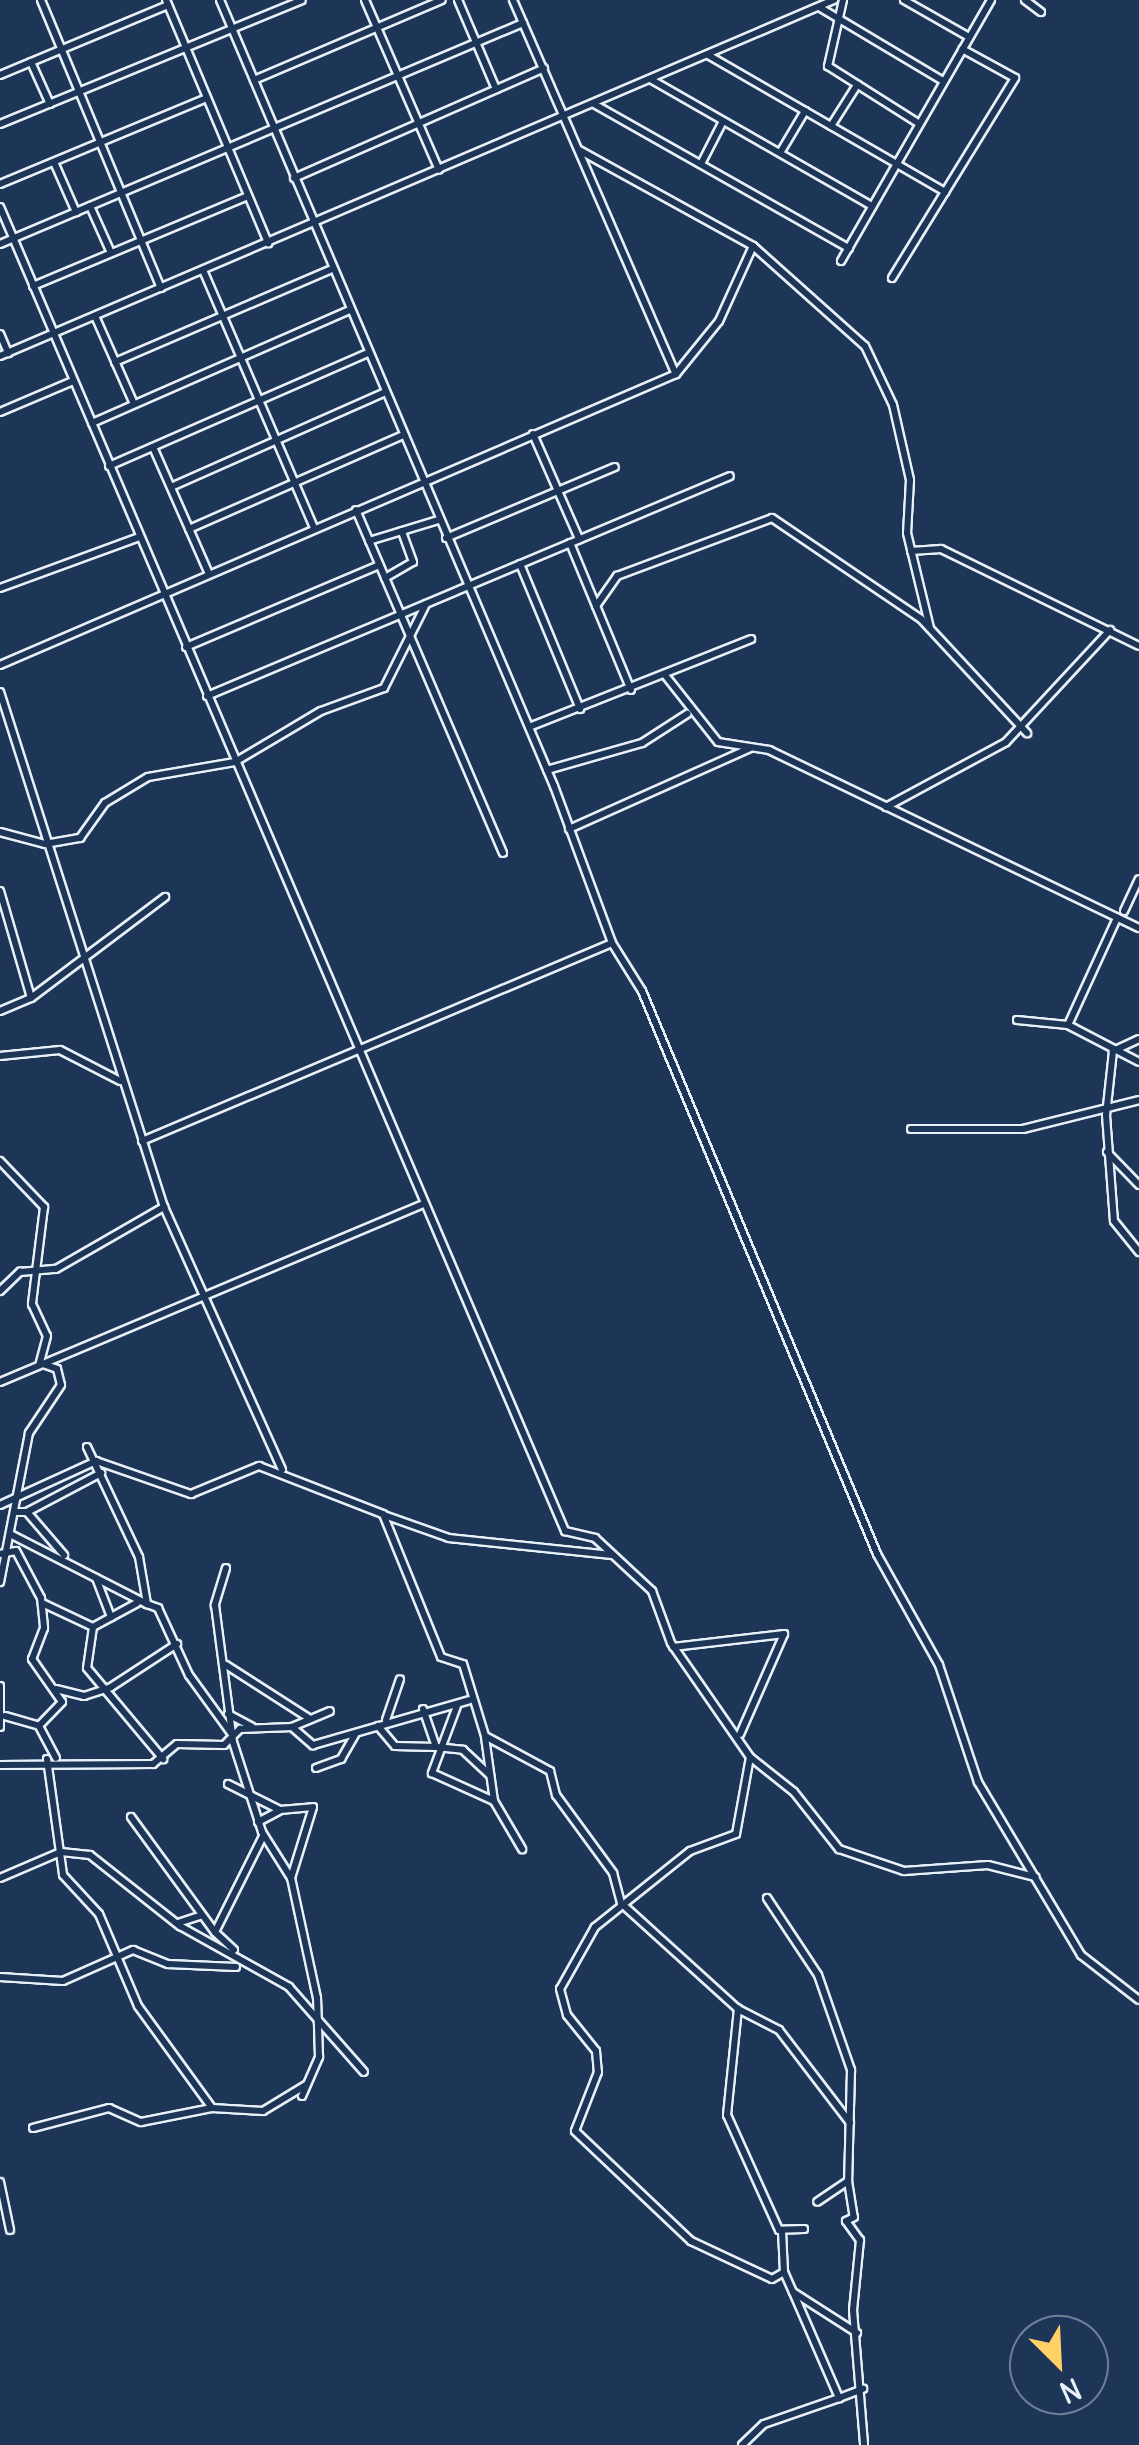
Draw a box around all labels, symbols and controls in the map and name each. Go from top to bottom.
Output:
north arrow [1009,2315,1109,2415]
text: N [1054,2370,1087,2411]

